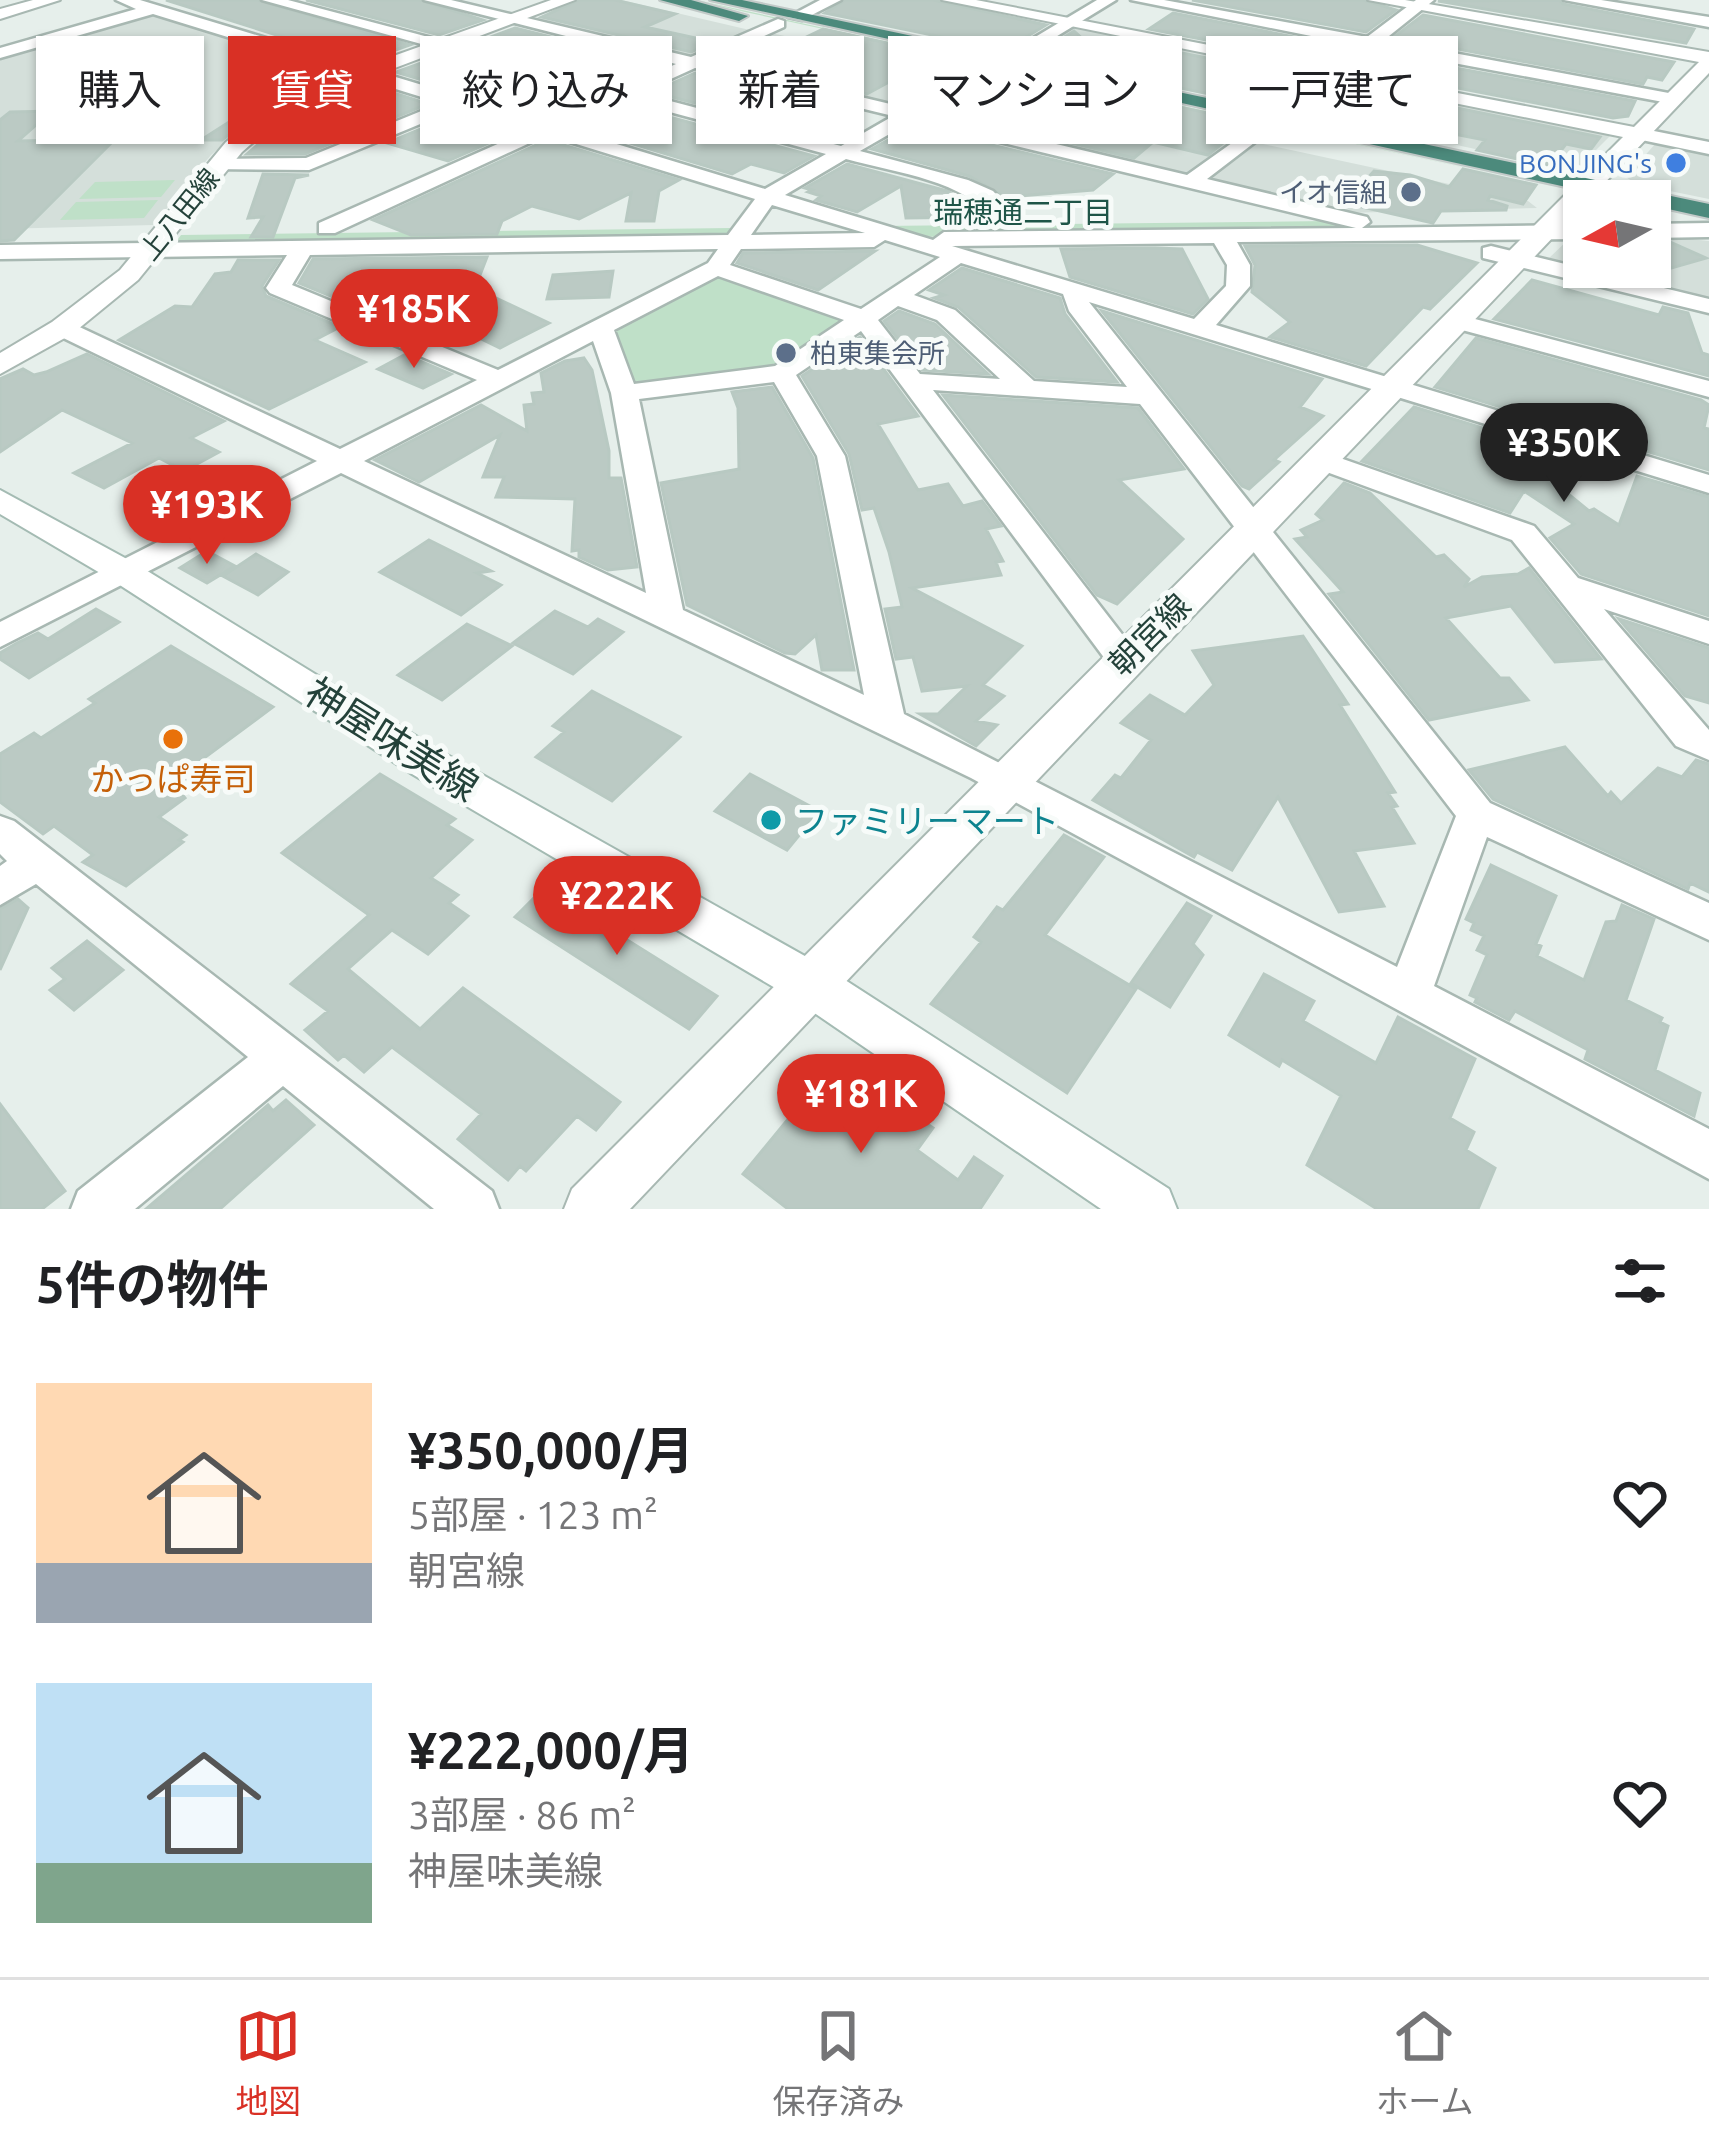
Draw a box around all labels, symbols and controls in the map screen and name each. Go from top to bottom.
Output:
chip: 購入 [36,36,204,144]
chip: 賃貸 [228,36,396,144]
chip: 絞り込み [420,36,672,144]
chip: 新着 [696,36,864,144]
chip: マンション [888,36,1182,144]
chip: 一戸建て [1206,36,1458,144]
place label: BONJING's [1519,148,1652,178]
marker: BONJING's [1663,150,1689,176]
street label: 上八田線 [133,163,225,265]
place label: イオ信組 [1279,177,1387,207]
marker: イオ信組 [1398,179,1424,205]
north arrow [1563,180,1671,288]
map controls [1563,180,1671,288]
district label: 瑞穂通二丁目 [933,195,1113,229]
pin: ¥185K [330,269,498,371]
text: ¥185K [357,286,471,329]
place label: 柏東集会所 [810,338,945,368]
marker: 柏東集会所 [773,340,799,366]
pin: ¥350K [1480,403,1648,505]
text: ¥350K [1507,420,1621,463]
pin: ¥193K [123,465,291,567]
text: ¥193K [150,482,264,525]
street label: 朝宮線 [1101,586,1197,682]
street label: 神屋味美線 [298,669,486,809]
marker: かっぱ寿司 [160,726,186,752]
place label: かっぱ寿司 [91,760,256,797]
place label: ファミリーマート [795,802,1059,839]
marker: ファミリーマート [758,807,784,833]
pin: ¥222K [533,856,701,958]
text: ¥222K [560,873,674,916]
pin: ¥181K [777,1054,945,1156]
text: ¥181K [804,1071,918,1114]
icon: filters [1607,1248,1673,1314]
text: 5件の物件 [36,1255,269,1313]
text: ¥350,000/月 [408,1421,694,1479]
icon: home [132,1431,276,1575]
icon: heart [1607,1470,1673,1536]
text: 5部屋 · 123 m² [408,1493,658,1536]
text: 朝宮線 [408,1549,525,1592]
text: ¥222,000/月 [408,1721,694,1779]
icon: home [132,1731,276,1875]
icon: heart [1607,1770,1673,1836]
text: 3部屋 · 86 m² [408,1793,636,1836]
text: 神屋味美線 [408,1849,603,1892]
tab: 地図 [235,2003,301,2123]
tab: 保存済み [772,2003,904,2123]
tab: ホーム [1375,2003,1473,2123]

